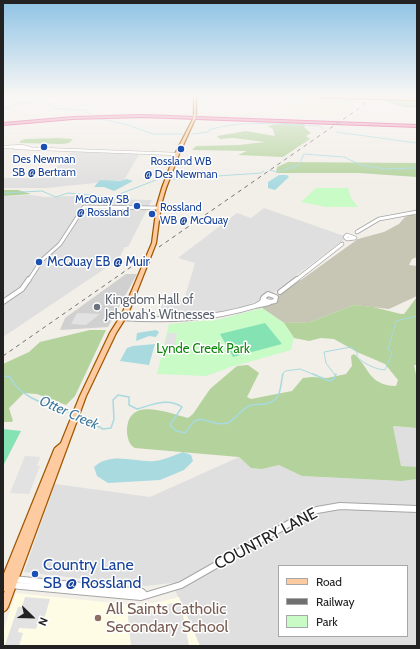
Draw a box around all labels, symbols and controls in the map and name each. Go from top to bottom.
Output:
marker: Des Newman SB @ Bertram [39,142,49,152]
marker: Rossland WB @ Des Newman [176,144,186,154]
place label: Des Newman SB @ Bertram [12,153,76,179]
place label: Rossland WB @ Des Newman [144,155,218,181]
place label: McQuay SB @ Rossland [75,193,129,219]
marker: McQuay SB @ Rossland [132,201,142,211]
place label: Rossland WB @ McQuay [160,201,228,227]
marker: Rossland WB @ McQuay [147,209,157,219]
place label: McQuay EB @ Muir [47,254,150,270]
marker: McQuay EB @ Muir [34,257,44,267]
place label: Kingdom Hall of Jehovah's Witnesses [105,292,215,323]
marker: Kingdom Hall of Jehovah's Witnesses [92,302,102,312]
park label: Lynde Creek Park [156,341,250,357]
water label: Otter Creek [37,393,101,433]
street label: COUNTRY LANE [211,504,321,574]
place label: Country Lane SB @ Rossland [43,555,141,593]
legend [278,565,408,637]
marker: Country Lane SB @ Rossland [30,569,40,579]
text: Road [316,574,342,589]
text: Railway [316,594,354,609]
north arrow [12,597,52,637]
place label: All Saints Catholic Secondary School [106,599,228,637]
marker: All Saints Catholic Secondary School [93,613,103,623]
text: Park [316,614,338,629]
text: N [35,615,51,628]

